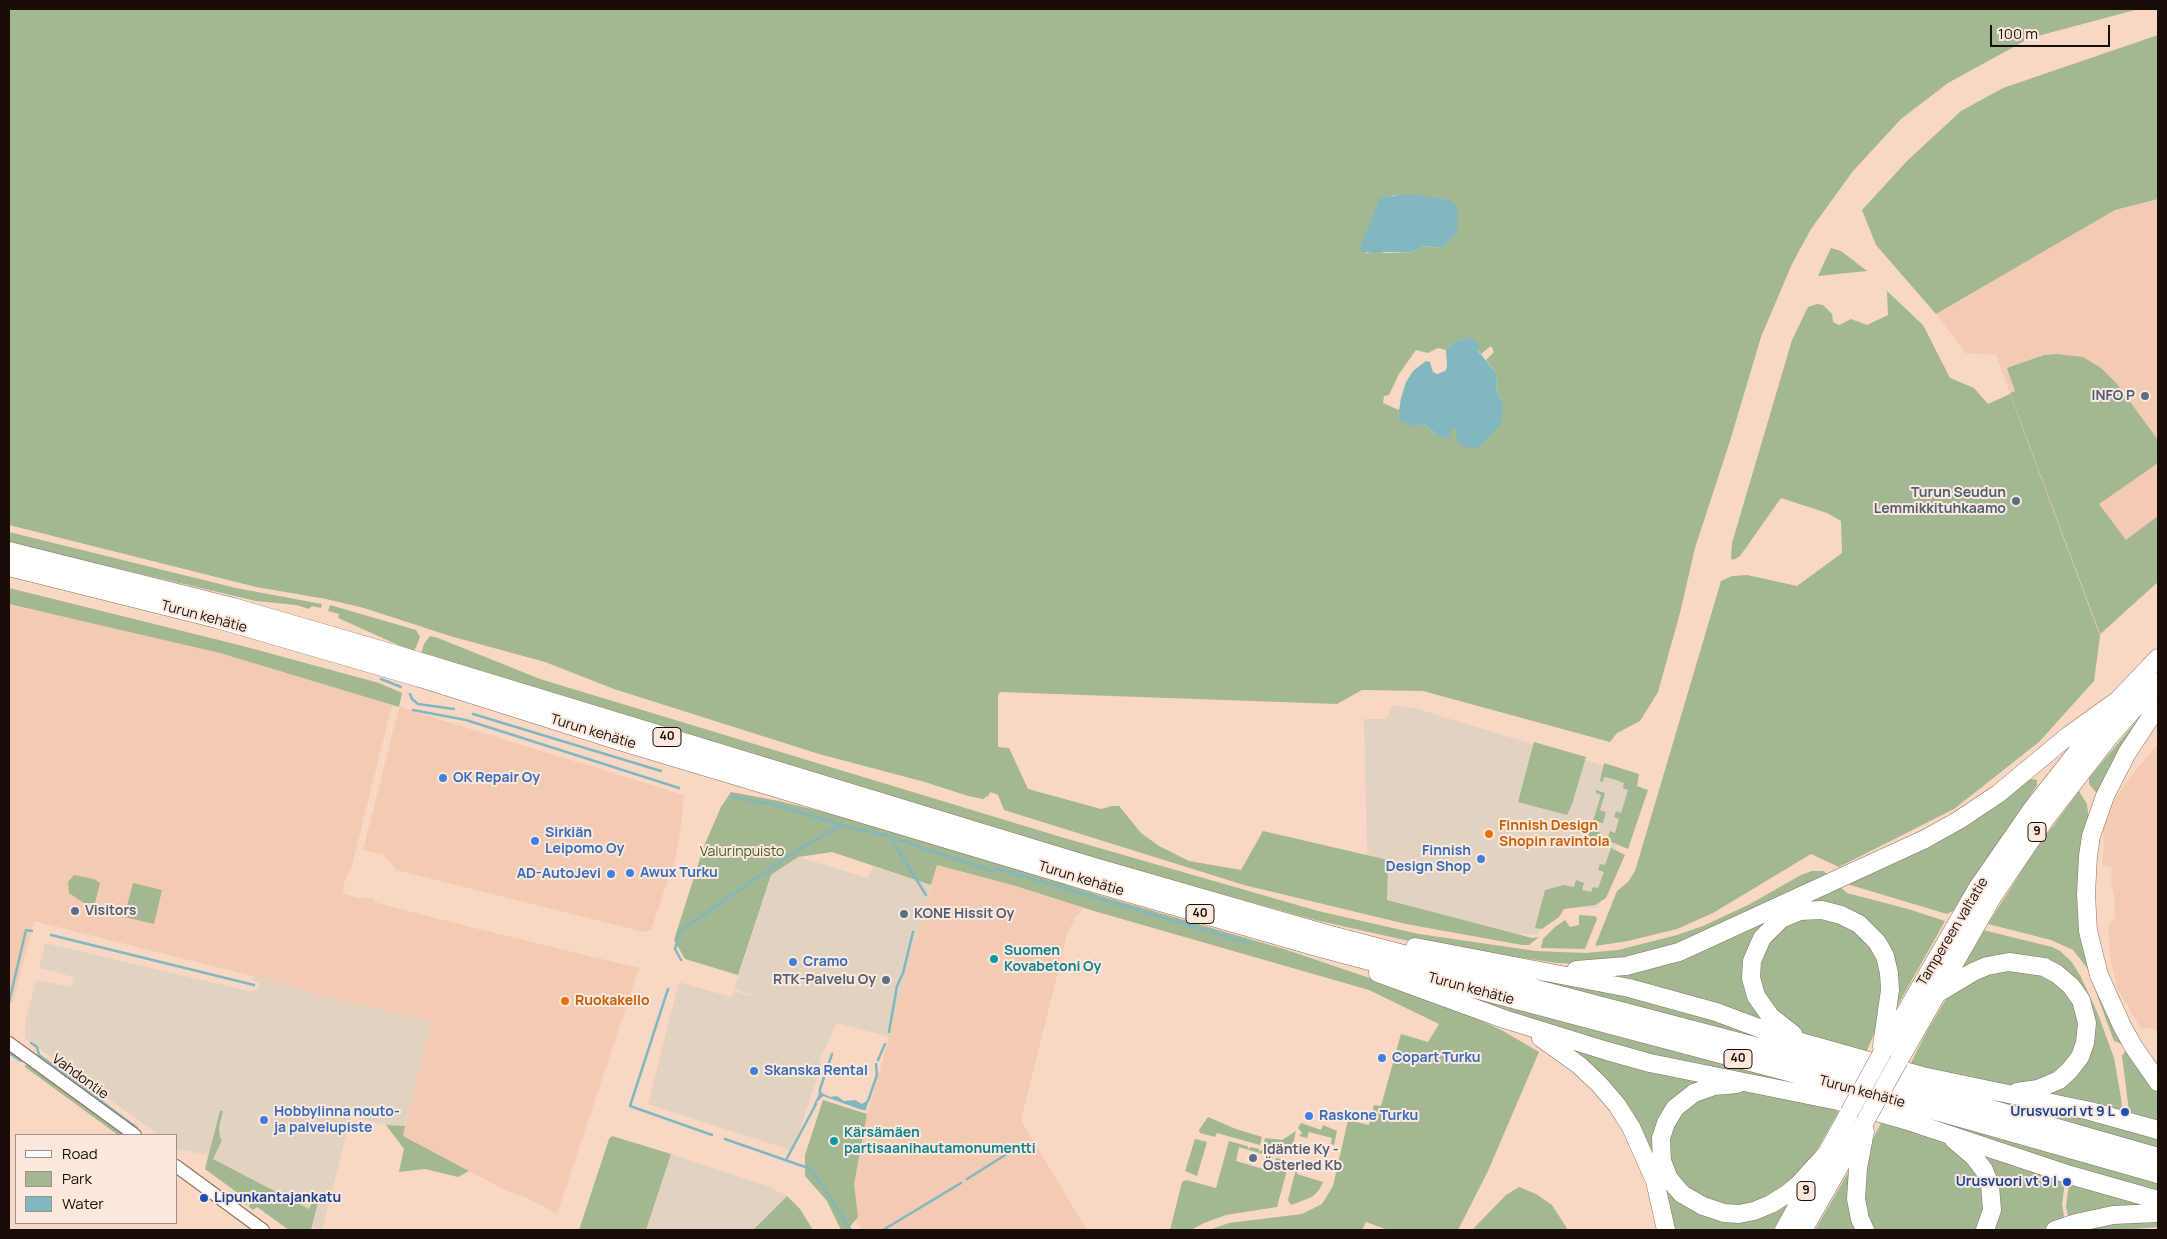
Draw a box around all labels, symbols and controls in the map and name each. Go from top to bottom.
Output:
scale bar [1992,15,2112,47]
text: 100 m [1998,23,2038,44]
place label: INFO P [2091,388,2135,404]
marker: INFO P [2139,390,2151,402]
place label: Turun Seudun Lemmikkituhkaamo [1874,485,2006,518]
marker: Turun Seudun Lemmikkituhkaamo [2010,495,2022,507]
street label: Turun kehätie [159,597,249,637]
street label: Turun kehätie [548,711,638,753]
road number: 40 [653,728,681,746]
place label: OK Repair Oy [453,770,540,786]
marker: OK Repair Oy [437,772,449,784]
place label: Finnish Design Shopin ravintola [1499,818,1610,850]
road number: 9 [2028,822,2046,842]
place label: Sirkiän Leipomo Oy [545,825,624,858]
marker: Finnish Design Shopin ravintola [1483,828,1495,840]
marker: Sirkiän Leipomo Oy [529,835,541,847]
place label: Finnish Design Shop [1386,843,1471,876]
park label: Valurinpuisto [700,844,784,860]
marker: Finnish Design Shop [1475,853,1487,865]
street label: Turun kehätie [1036,858,1126,900]
place label: Awux Turku [640,865,718,881]
place label: AD-AutoJevi [517,866,601,882]
marker: Awux Turku [624,867,636,879]
marker: AD-AutoJevi [605,868,617,880]
street label: Tampereen valtatie [1914,875,1992,989]
place label: Visitors [85,903,136,919]
road number: 40 [1186,904,1214,924]
marker: Visitors [69,905,81,917]
place label: KONE Hissit Oy [914,906,1014,922]
marker: KONE Hissit Oy [898,908,910,920]
place label: Suomen Kovabetoni Oy [1004,943,1101,976]
marker: Suomen Kovabetoni Oy [988,953,1000,965]
place label: Cramo [803,954,848,970]
marker: Cramo [787,956,799,968]
street label: Turun kehätie [1426,969,1516,1009]
place label: RTK-Palvelu Oy [773,972,876,988]
marker: RTK-Palvelu Oy [880,974,892,986]
place label: Ruokakello [575,993,650,1009]
marker: Ruokakello [559,995,571,1007]
place label: Copart Turku [1392,1050,1481,1066]
road number: 40 [1724,1050,1752,1068]
street label: Vahdontie [48,1051,112,1103]
marker: Copart Turku [1376,1052,1388,1064]
place label: Skanska Rental [764,1063,868,1079]
marker: Skanska Rental [748,1065,760,1077]
street label: Turun kehätie [1817,1072,1907,1112]
place label: Hobbylinna nouto- ja palvelupiste [274,1104,400,1136]
place label: Urusvuori vt 9 L [2010,1104,2115,1120]
marker: Urusvuori vt 9 L [2119,1106,2131,1118]
place label: Raskone Turku [1319,1108,1418,1124]
marker: Raskone Turku [1303,1110,1315,1122]
marker: Hobbylinna nouto- ja palvelupiste [258,1114,270,1126]
place label: Kärsämäen partisaanihautamonumentti [844,1125,1036,1158]
legend [15,1134,178,1224]
marker: Kärsämäen partisaanihautamonumentti [828,1135,840,1147]
place label: Idäntie Ky - Österled Kb [1263,1142,1342,1174]
text: Road [62,1143,98,1164]
marker: Idäntie Ky - Österled Kb [1247,1152,1259,1164]
text: Park [62,1168,92,1189]
place label: Urusvuori vt 9 I [1956,1174,2057,1190]
marker: Urusvuori vt 9 I [2061,1176,2073,1188]
road number: 9 [1797,1182,1815,1200]
place label: Lipunkantajankatu [214,1190,341,1206]
marker: Lipunkantajankatu [198,1192,210,1204]
text: Water [62,1193,104,1214]

